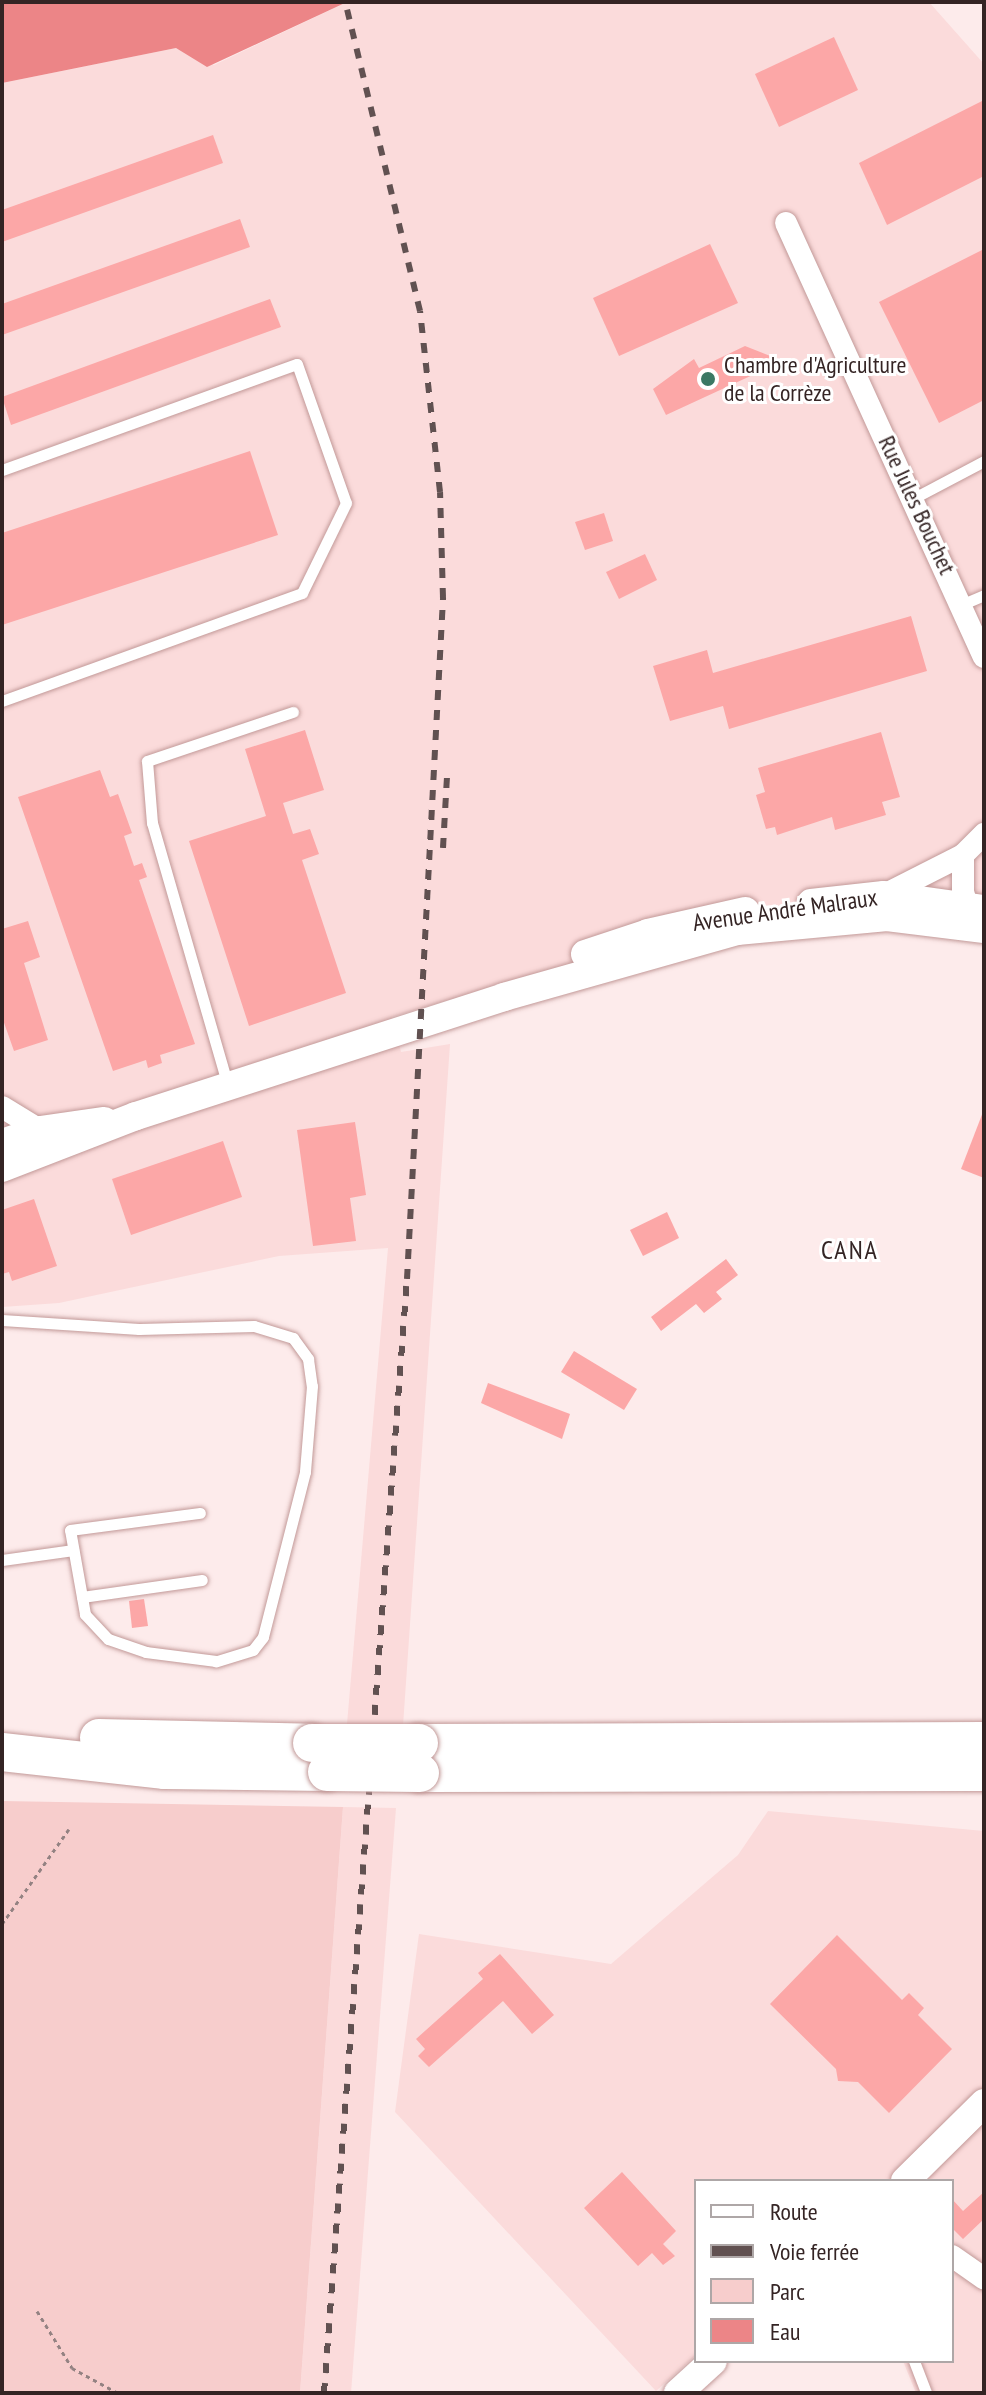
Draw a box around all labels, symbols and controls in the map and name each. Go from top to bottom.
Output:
place label: Chambre d'Agriculture de la Corrèze [724,351,906,407]
marker: Chambre d'Agriculture de la Corrèze [699,370,717,388]
street label: Rue Jules Bouchet [872,431,962,579]
street label: Avenue André Malraux [691,883,879,937]
district label: CANA [821,1234,879,1266]
legend [694,2179,954,2363]
text: Route [770,2196,818,2227]
text: Voie ferrée [770,2236,859,2267]
text: Parc [770,2276,805,2307]
text: Eau [770,2316,800,2347]

